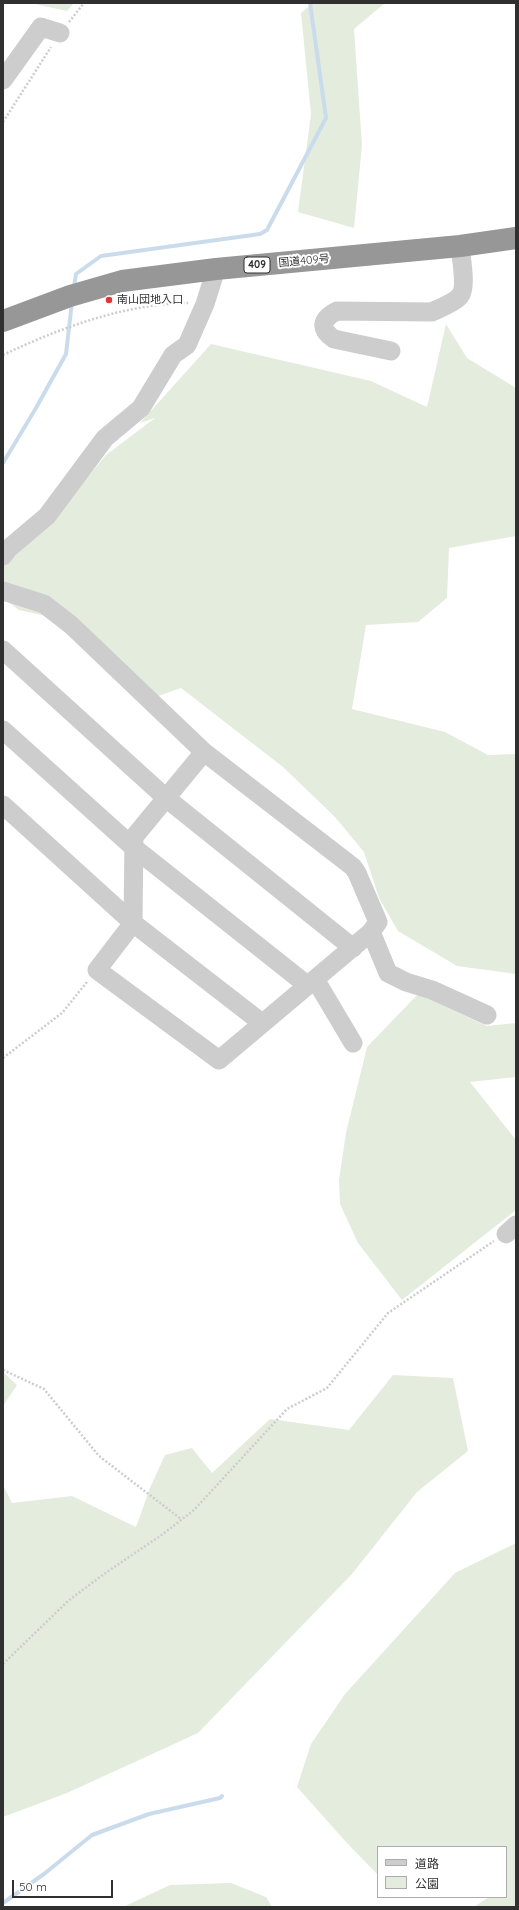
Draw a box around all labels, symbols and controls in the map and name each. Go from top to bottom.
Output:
street label: 国道409号 [278,252,330,270]
road number: 409 [244,257,270,273]
place label: 南山団地入口 [117,293,183,307]
marker: 南山団地入口 [104,295,114,305]
legend [377,1846,507,1898]
text: 道路 [415,1856,439,1871]
scale bar [14,1872,115,1898]
text: 公園 [415,1876,439,1891]
text: 50 m [19,1879,47,1894]

